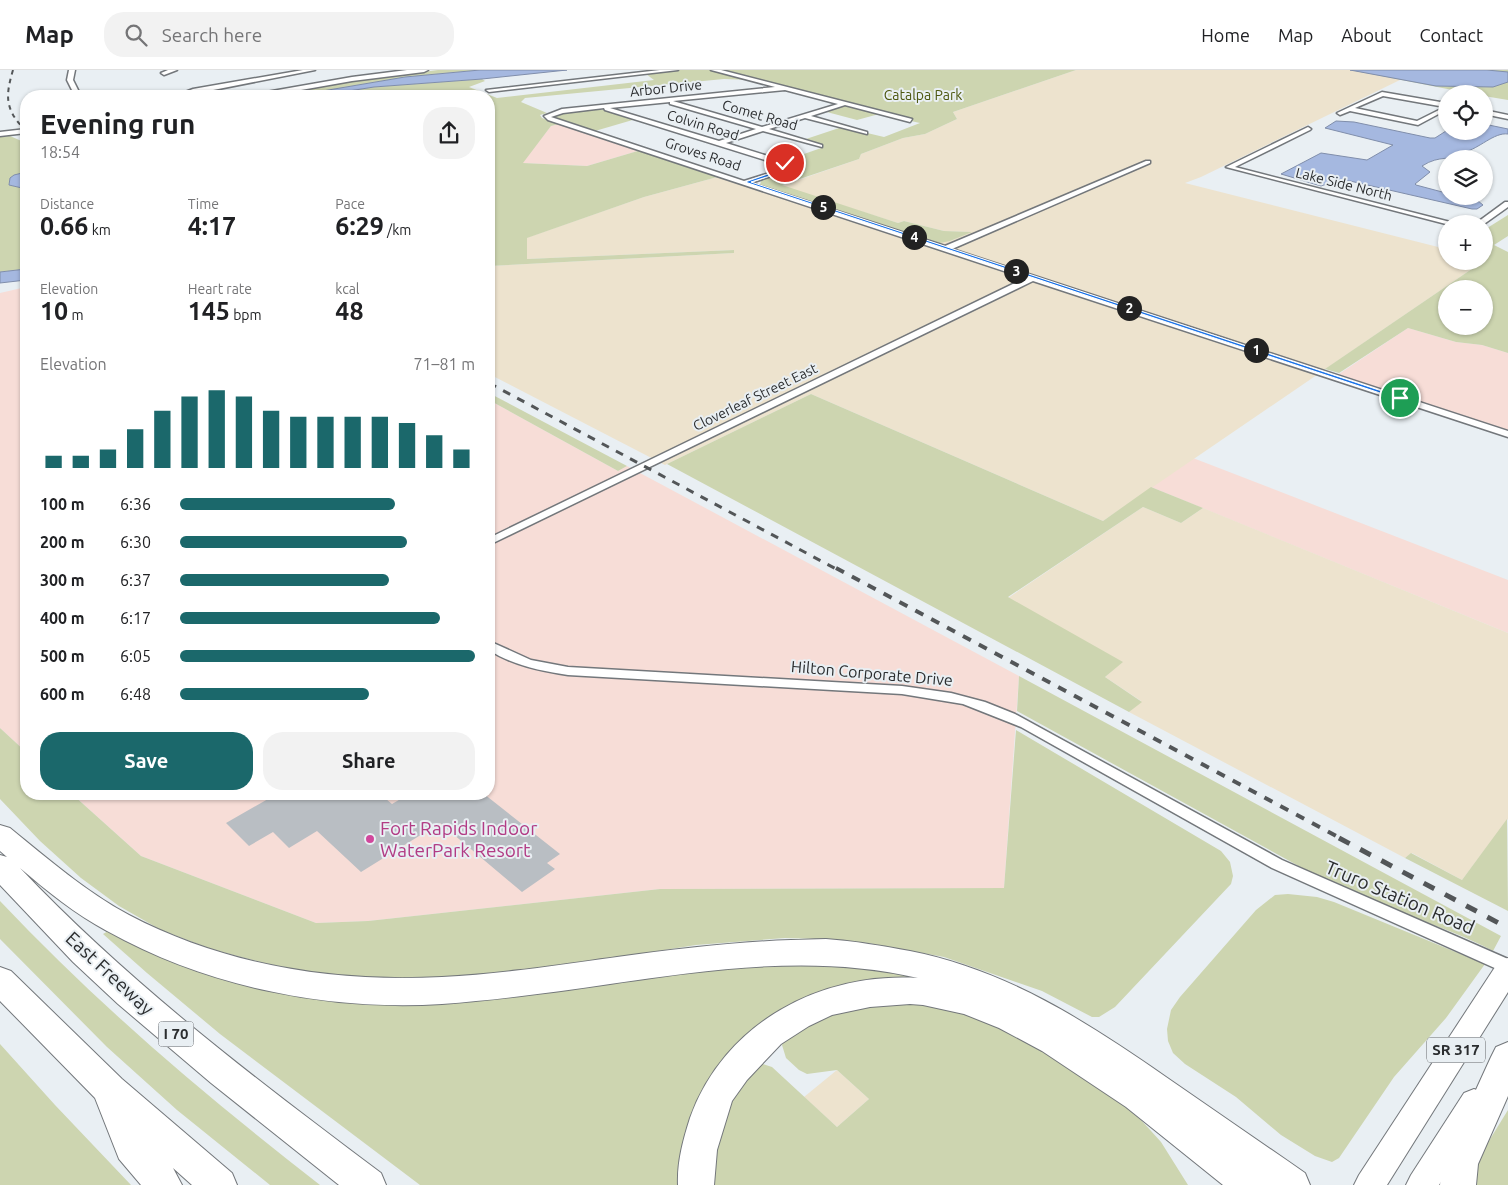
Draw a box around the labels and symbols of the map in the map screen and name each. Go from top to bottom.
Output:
street label: Arbor Drive [629,76,703,100]
park label: Catalpa Park [884,87,962,103]
street label: Comet Road [721,97,799,133]
street label: Colvin Road [665,107,741,143]
street label: Groves Road [663,134,743,174]
pin [764,142,806,184]
street label: Lake Side North [1294,164,1394,204]
pin: 5 [810,194,836,220]
pin: 4 [902,224,926,250]
pin: 3 [1004,258,1028,284]
pin: 2 [1116,296,1142,320]
pin: 1 [1244,338,1268,362]
street label: Cloverleaf Street East [690,360,820,434]
pin [1379,377,1421,419]
street label: Hilton Corporate Drive [790,657,954,689]
place label: Fort Rapids Indoor WaterPark Resort [380,817,537,861]
marker: Fort Rapids Indoor WaterPark Resort [364,833,376,845]
street label: Truro Station Road [1322,856,1478,938]
street label: East Freeway [62,927,158,1019]
road number: I 70 [158,1022,194,1046]
road number: SR 317 [1427,1038,1485,1062]

